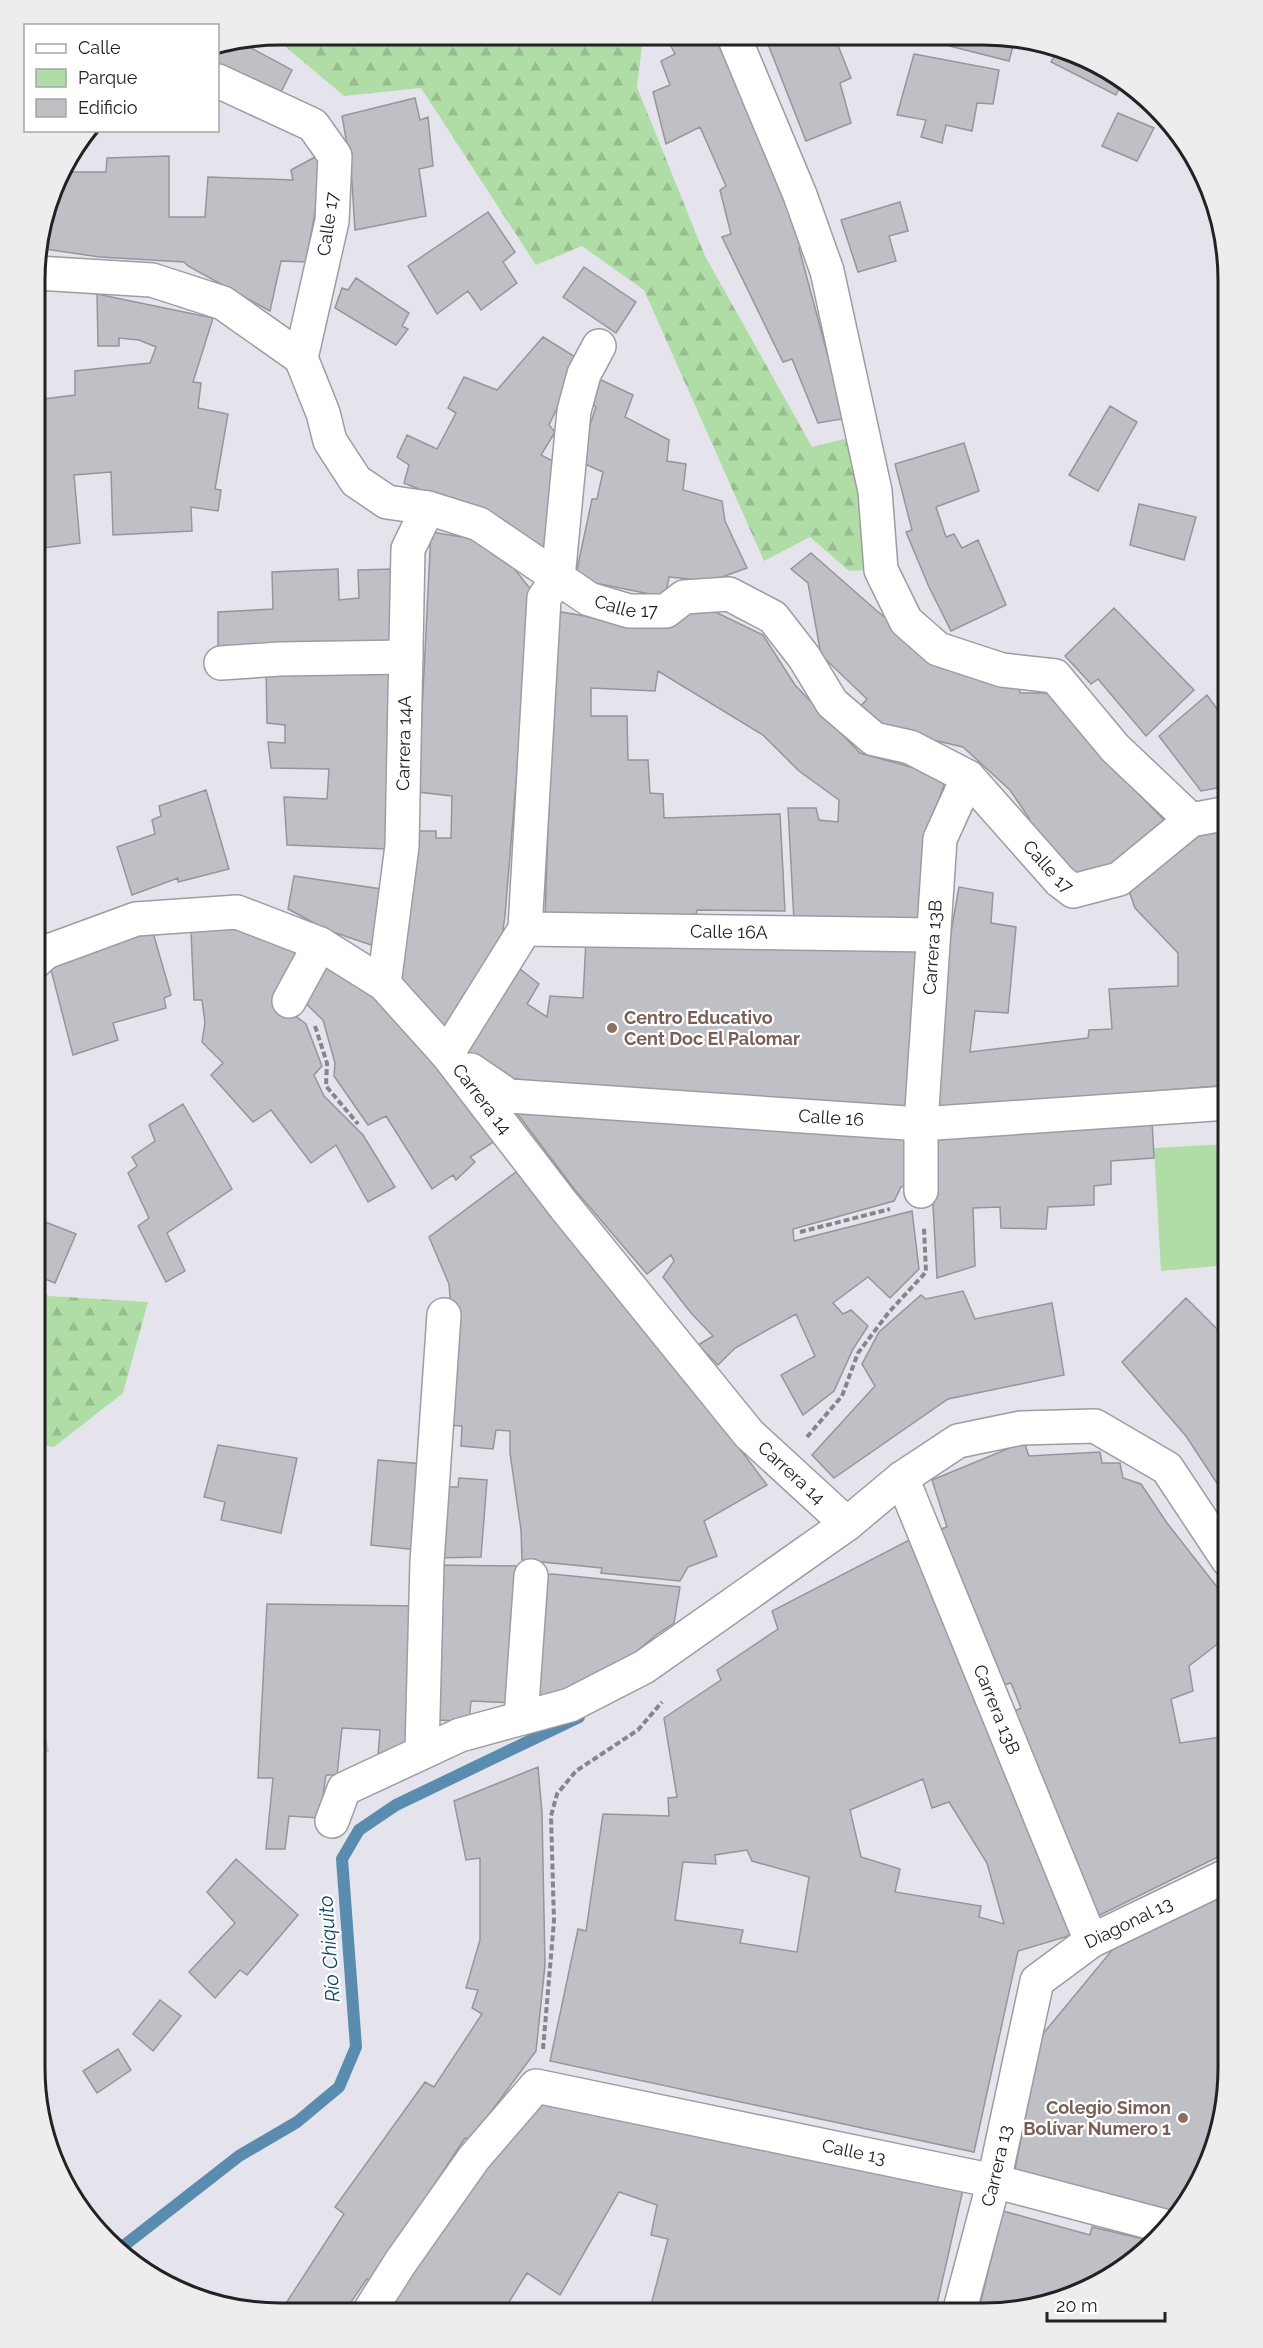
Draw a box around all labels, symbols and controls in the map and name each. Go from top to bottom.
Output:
legend [24,24,219,132]
text: Calle [78,37,121,58]
text: Parque [78,67,138,88]
text: Edificio [78,97,138,118]
street label: Calle 17 [313,190,342,257]
street label: Calle 17 [592,590,658,621]
street label: Carrera 14A [392,695,415,791]
street label: Calle 17 [1019,836,1078,897]
street label: Carrera 13B [919,899,946,996]
street label: Calle 16A [690,920,768,943]
place label: Centro Educativo Cent Doc El Palomar [624,1007,800,1049]
marker: Centro Educativo Cent Doc El Palomar [605,1021,619,1035]
street label: Carrera 14 [448,1059,516,1138]
street label: Calle 16 [798,1105,865,1130]
street label: Carrera 14 [754,1437,830,1509]
street label: Carrera 13B [969,1661,1025,1757]
street label: Diagonal 13 [1081,1892,1176,1953]
water label: Río Chiquito [313,1895,345,2003]
place label: Colegio Simon Bolívar Numero 1 [1023,2097,1171,2139]
marker: Colegio Simon Bolívar Numero 1 [1176,2111,1190,2125]
street label: Carrera 13 [977,2123,1016,2209]
street label: Calle 13 [820,2135,888,2168]
scale bar [1047,2285,1166,2323]
text: 20 m [1056,2295,1098,2316]

